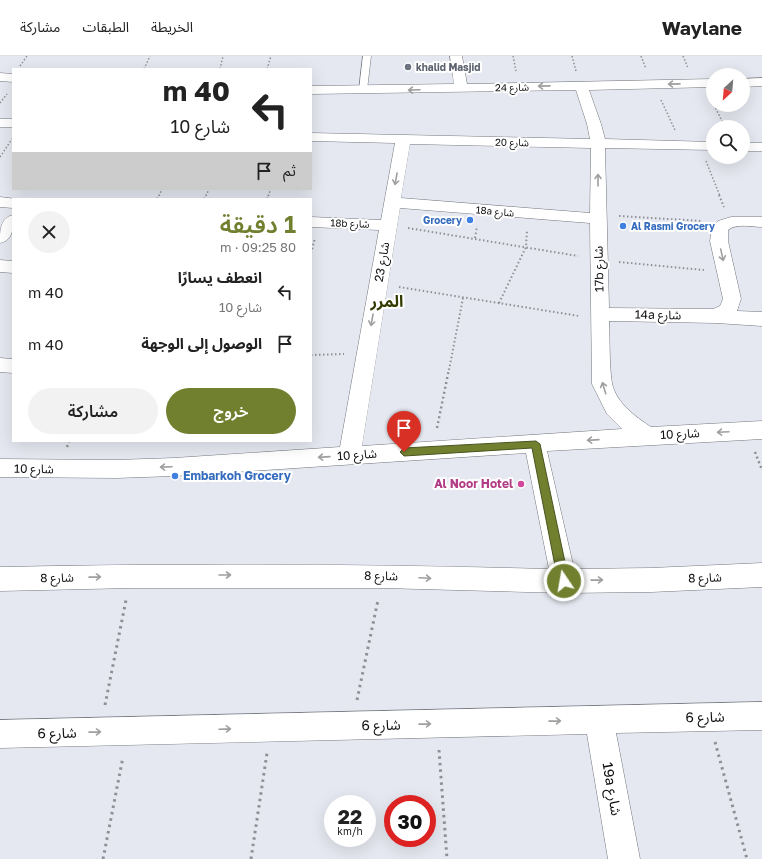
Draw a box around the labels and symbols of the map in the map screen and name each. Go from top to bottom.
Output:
place label: khalid Masjid [416,61,480,73]
marker: khalid Masjid [403,62,413,72]
north arrow [706,68,750,112]
one-way arrow [668,80,681,88]
street label: شارع 24 [495,81,529,95]
one-way arrow [538,83,551,90]
one-way arrow [408,86,421,93]
street label: شارع 20 [495,136,529,150]
one-way arrow [392,172,400,185]
one-way arrow [595,174,602,187]
street label: 18a شارع [475,203,515,221]
place label: Grocery [423,214,462,226]
marker: Grocery [465,215,475,225]
street label: 18b شارع [330,216,370,232]
place label: Al Rasmi Grocery [631,220,715,232]
marker: Al Rasmi Grocery [618,221,628,231]
street label: شارع 23 [371,241,394,283]
street label: 17b شارع [591,246,608,292]
one-way arrow [719,248,727,261]
district label: المرر [370,291,403,311]
street label: 14a شارع [635,307,681,324]
one-way arrow [368,314,376,327]
one-way arrow [600,381,607,394]
pin [387,411,421,452]
street label: شارع 10 [660,425,700,444]
one-way arrow [717,428,730,436]
one-way arrow [587,437,600,444]
street label: شارع 10 [337,446,377,465]
one-way arrow [318,454,331,461]
street label: شارع 10 [14,461,54,478]
one-way arrow [160,464,173,471]
place label: Embarkoh Grocery [183,468,292,483]
marker: Embarkoh Grocery [170,471,180,481]
place label: Al Noor Hotel [434,476,513,491]
marker: Al Noor Hotel [516,479,526,489]
position arrow [543,560,585,602]
street label: شارع 8 [364,568,398,585]
street label: شارع 8 [688,569,722,588]
street label: شارع 8 [40,570,74,587]
one-way arrow [218,571,231,579]
one-way arrow [88,573,101,581]
one-way arrow [418,574,431,581]
one-way arrow [590,576,603,584]
street label: شارع 6 [685,708,725,728]
street label: شارع 6 [361,716,401,736]
one-way arrow [548,717,561,725]
one-way arrow [418,720,431,728]
street label: شارع 6 [37,724,77,744]
one-way arrow [218,725,231,733]
one-way arrow [88,728,101,736]
street label: 19a شارع [596,761,626,817]
speed limit sign: 30 [384,795,436,847]

